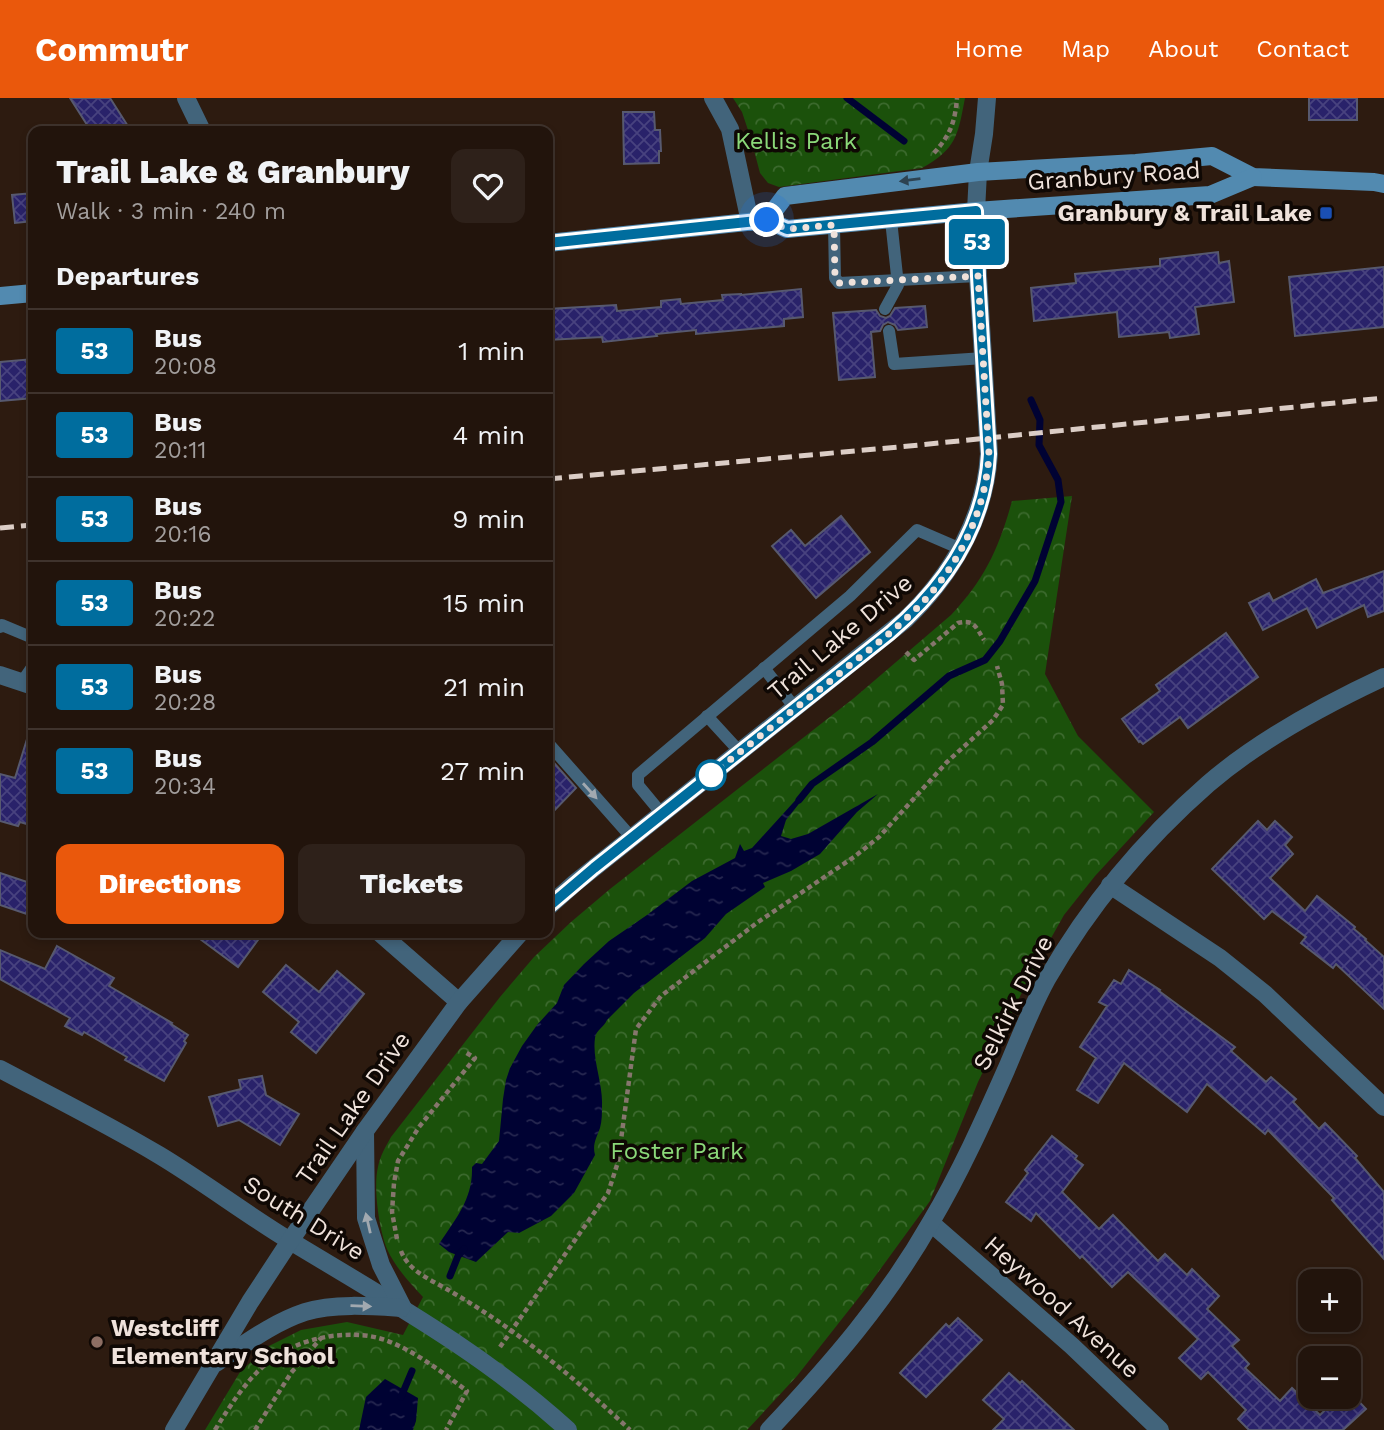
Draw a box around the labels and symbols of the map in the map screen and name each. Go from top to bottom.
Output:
park label: Kellis Park [735,127,857,155]
street label: Granbury Road [1026,156,1202,196]
one-way arrow [899,174,921,185]
place label: Granbury & Trail Lake [1058,199,1312,227]
your location [749,202,784,237]
marker: Granbury & Trail Lake [1318,205,1334,221]
line badge: 53 [946,219,1009,265]
street label: Trail Lake Drive [762,568,918,706]
unlabelled marker [696,760,726,790]
one-way arrow [582,782,597,799]
street label: Selkirk Drive [967,931,1059,1075]
street label: Trail Lake Drive [290,1026,416,1190]
park label: Foster Park [610,1137,744,1165]
street label: South Drive [238,1170,370,1266]
one-way arrow [363,1211,374,1233]
street label: Heywood Avenue [979,1230,1145,1384]
one-way arrow [350,1300,372,1311]
place label: Westcliff Elementary School [111,1314,335,1370]
marker: Westcliff Elementary School [89,1334,105,1350]

